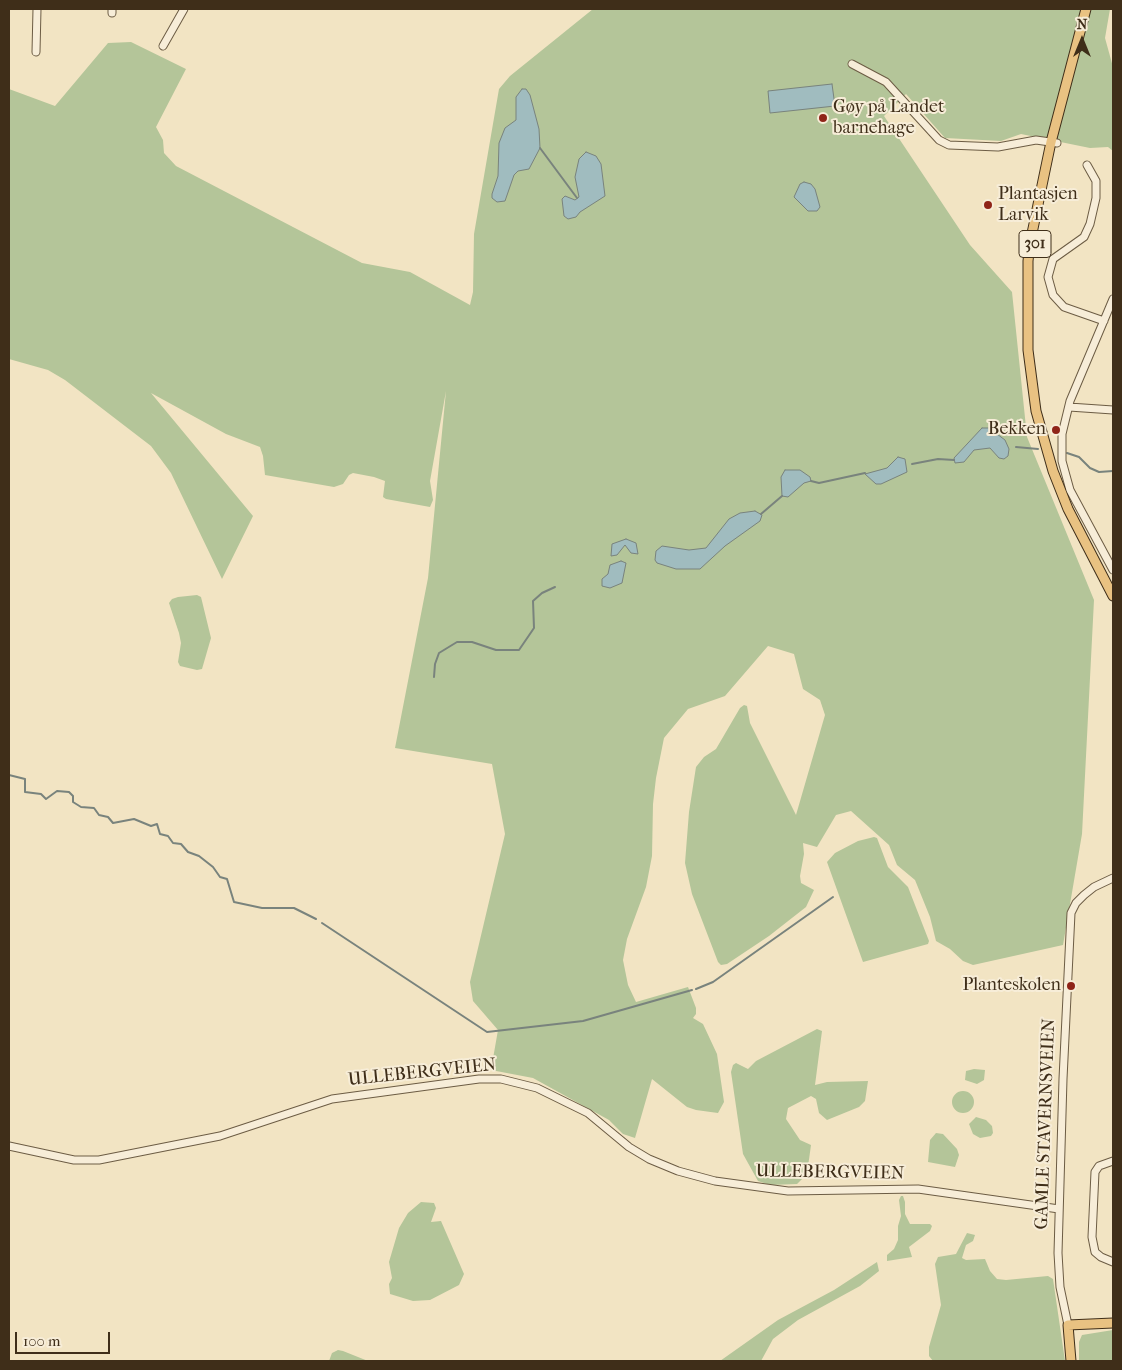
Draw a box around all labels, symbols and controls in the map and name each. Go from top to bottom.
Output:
north arrow [1057,15,1107,65]
text: N [1077,16,1087,33]
place label: Gøy på Landet barnehage [833,97,944,140]
marker: Gøy på Landet barnehage [817,112,829,124]
place label: Plantasjen Larvik [998,184,1078,226]
marker: Plantasjen Larvik [982,199,994,211]
road number: 301 [1019,230,1051,258]
place label: Bekken [988,419,1046,441]
marker: Bekken [1050,424,1062,436]
place label: Planteskolen [962,975,1061,997]
marker: Planteskolen [1065,980,1077,992]
street label: GAMLE STAVERNSVEIEN [1032,1018,1060,1230]
street label: ULLEBERGVEIEN [347,1054,497,1092]
street label: ULLEBERGVEIEN [755,1161,905,1185]
scale bar [18,1322,112,1354]
text: 100 m [23,1332,61,1350]

